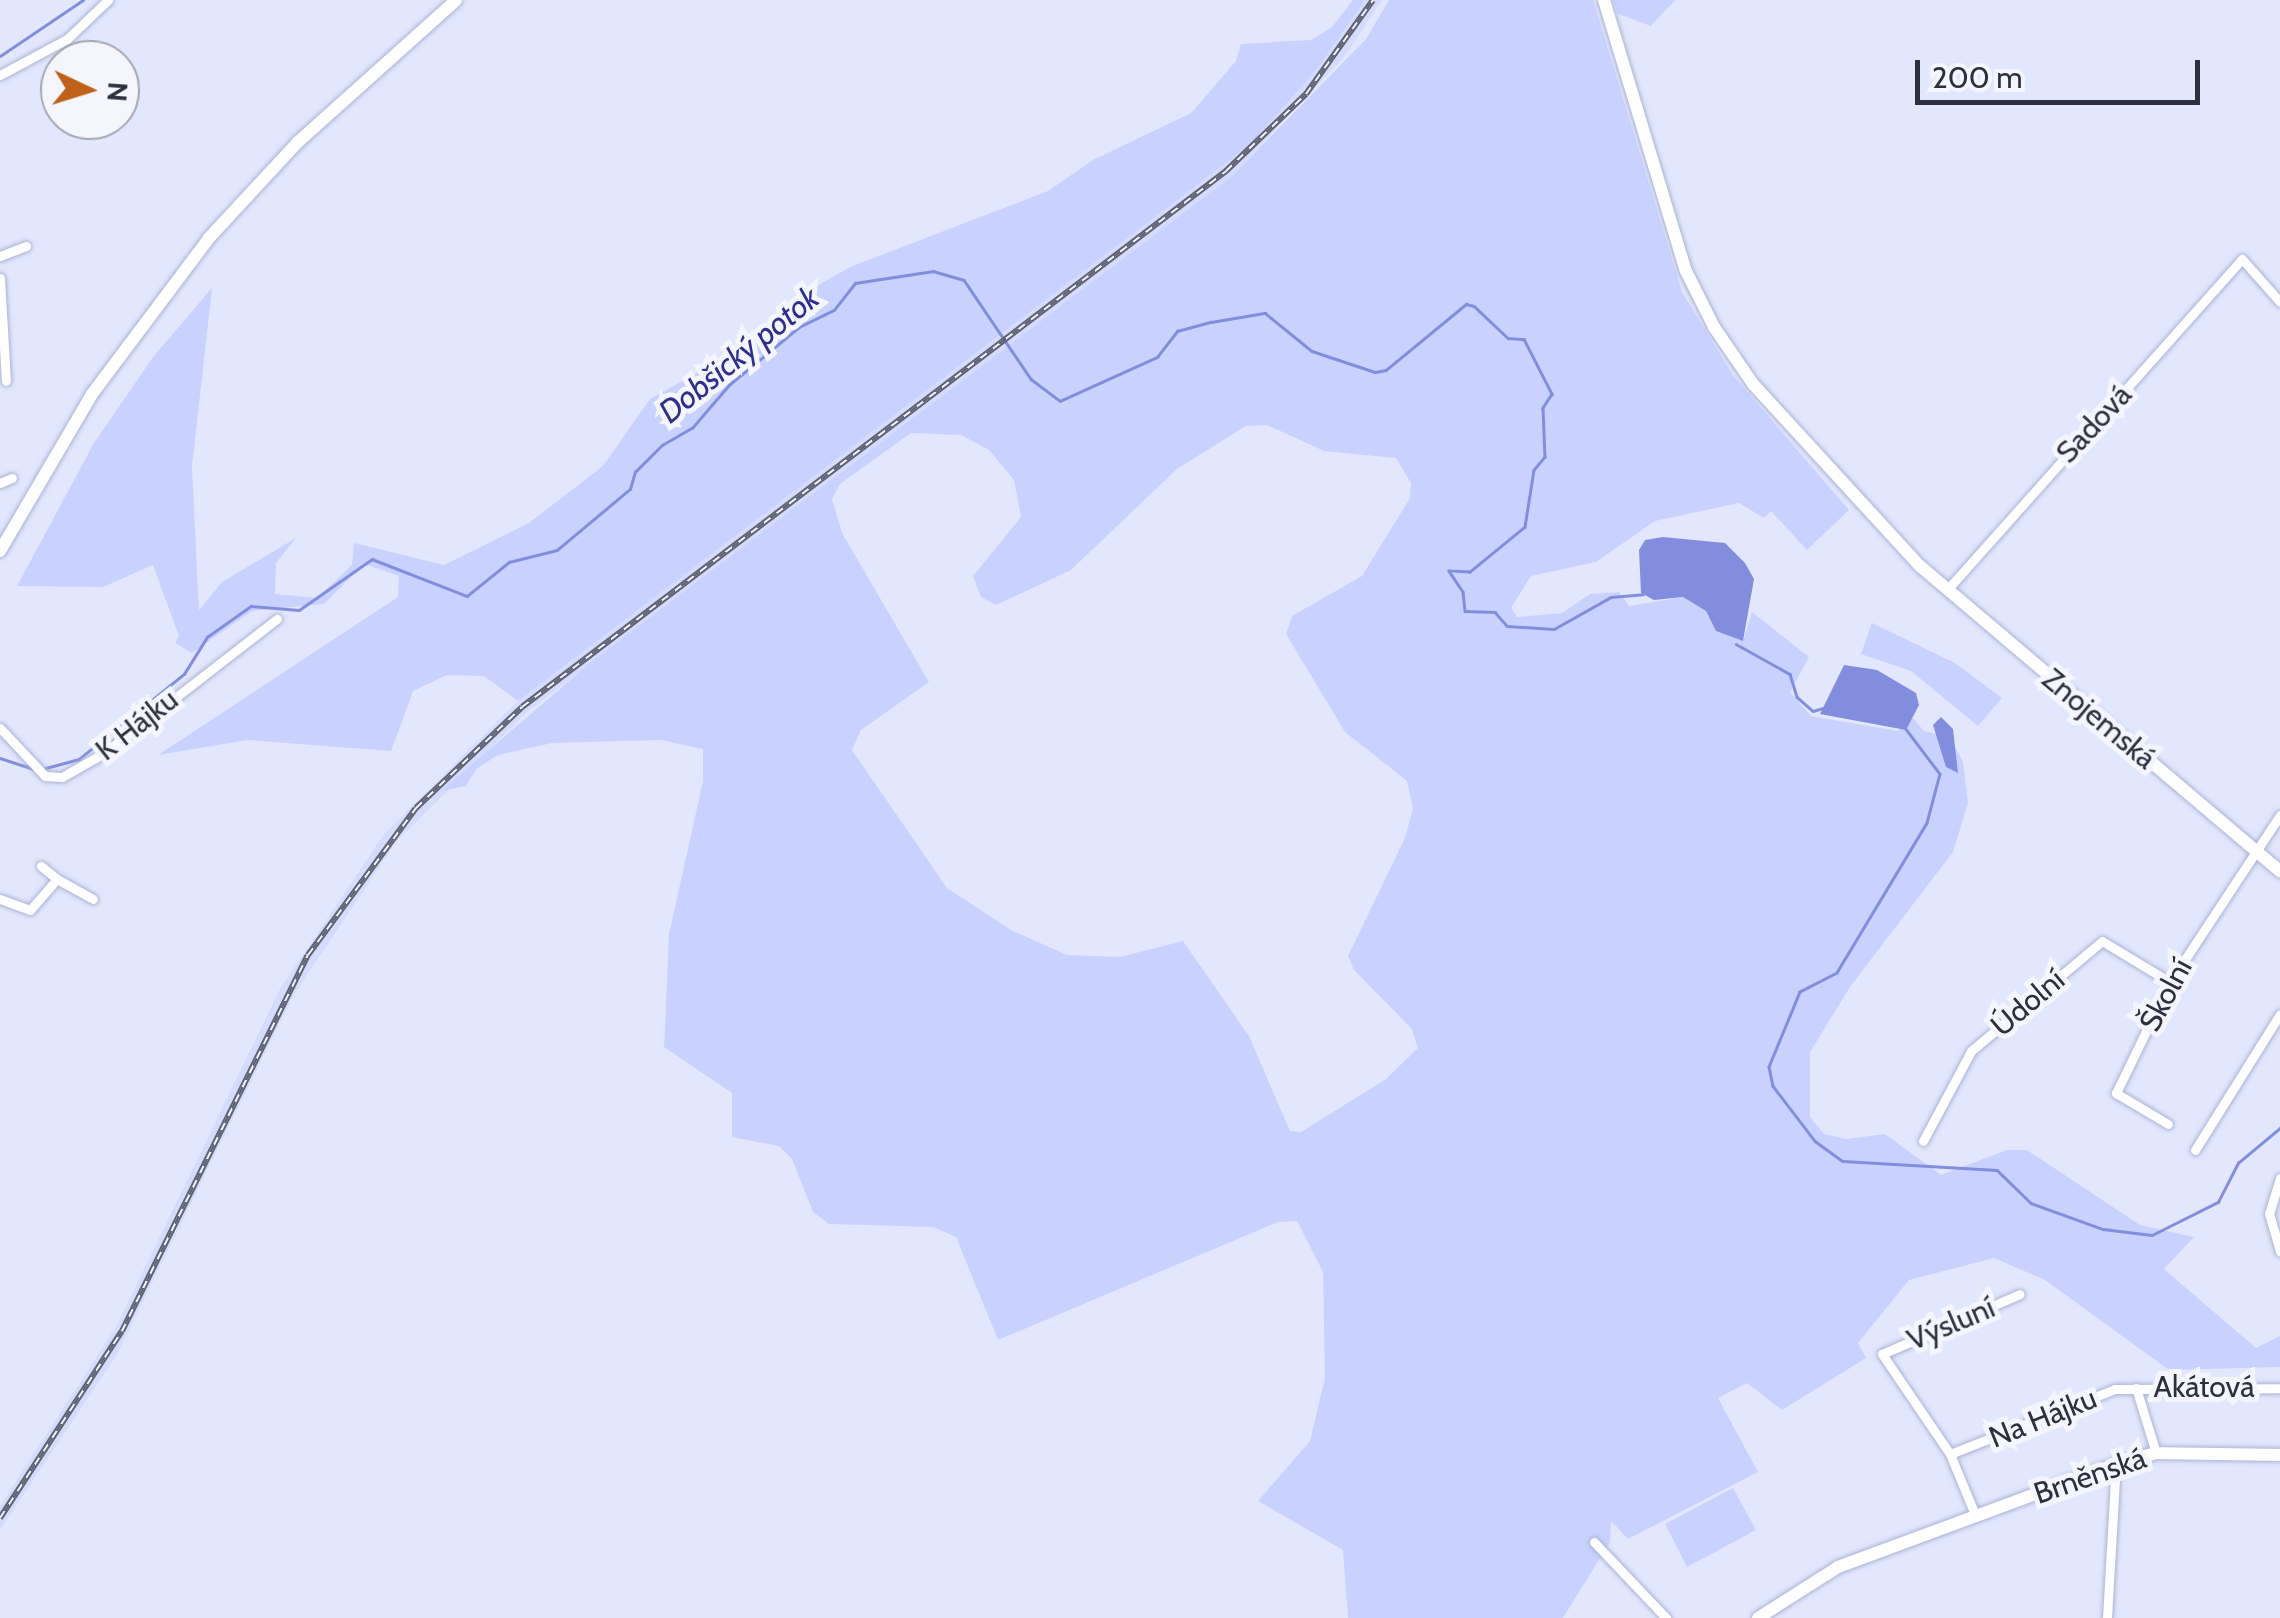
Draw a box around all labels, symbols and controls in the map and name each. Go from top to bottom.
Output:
north arrow [40,40,140,140]
scale bar [1920,40,2205,102]
text: 200 m [1932,59,2023,96]
text: N [100,81,136,103]
water label: Dobšický potok [651,279,827,431]
street label: Sadová [2049,377,2139,471]
street label: Znojemská [2035,661,2163,777]
street label: K Hájku [89,682,185,768]
street label: Školní [2132,953,2200,1037]
street label: Údolní [1984,962,2072,1044]
street label: Výsluní [1902,1290,2000,1358]
street label: Akátová [2153,1369,2255,1405]
street label: Na Hájku [1984,1380,2102,1456]
street label: Brněnská [2029,1440,2151,1512]

